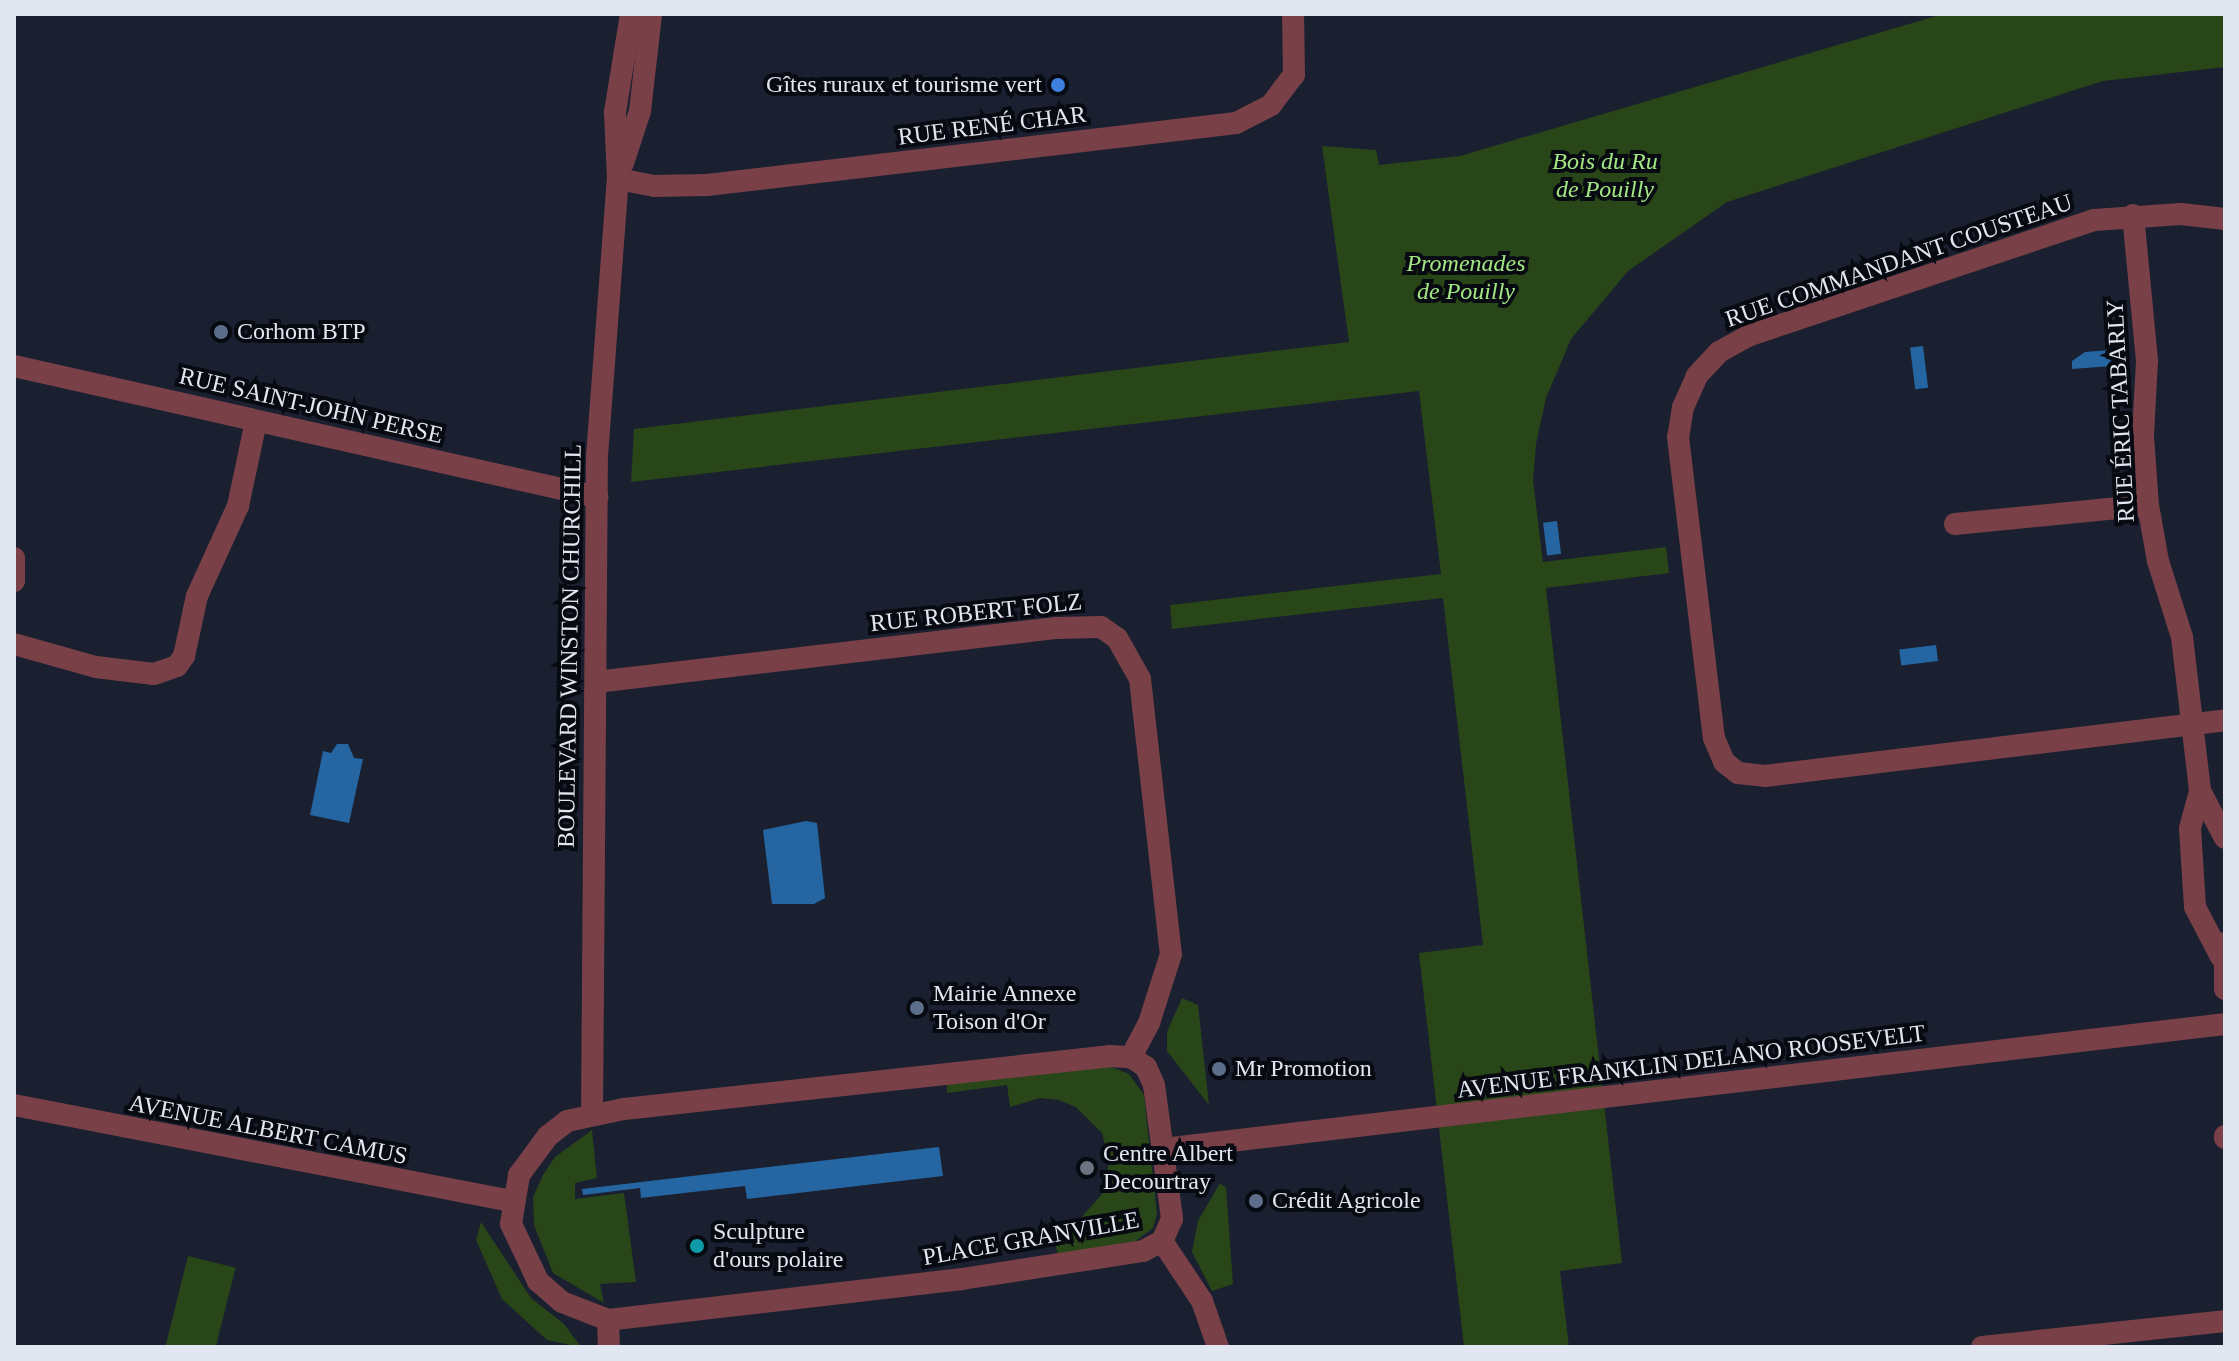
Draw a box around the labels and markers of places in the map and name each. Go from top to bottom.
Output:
place label: Gîtes ruraux et tourisme vert [766,71,1042,99]
marker: Gîtes ruraux et tourisme vert [1049,76,1067,94]
place label: Corhom BTP [237,318,366,346]
marker: Corhom BTP [212,323,230,341]
place label: Mairie Annexe Toison d'Or [933,980,1078,1036]
marker: Mairie Annexe Toison d'Or [908,999,926,1017]
place label: Mr Promotion [1235,1055,1372,1083]
marker: Mr Promotion [1210,1060,1228,1078]
place label: Centre Albert Decourtray [1103,1140,1234,1196]
marker: Centre Albert Decourtray [1078,1159,1096,1177]
place label: Crédit Agricole [1272,1187,1422,1215]
marker: Crédit Agricole [1247,1192,1265,1210]
place label: Sculpture d'ours polaire [713,1218,843,1274]
marker: Sculpture d'ours polaire [688,1237,706,1255]

